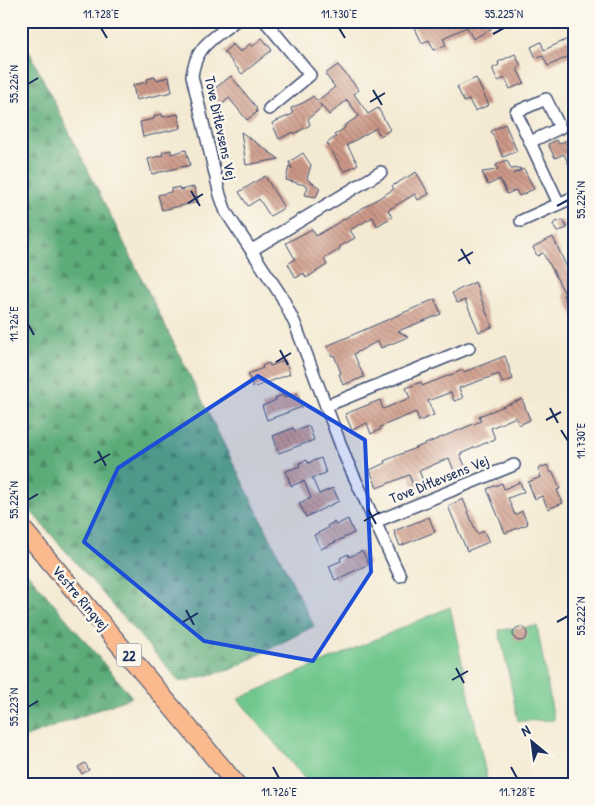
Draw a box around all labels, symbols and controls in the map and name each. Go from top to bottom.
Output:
text: 11.728°E [83,5,120,22]
text: 11.730°E [321,5,358,22]
text: 55.225°N [485,5,523,22]
text: 55.226°N [5,65,22,103]
street label: Tove Ditlevsens Vej [200,74,242,182]
text: 55.224°N [572,181,589,219]
text: 11.726°E [5,305,22,342]
text: 11.730°E [572,422,589,459]
street label: Tove Ditlevsens Vej [386,449,492,509]
text: 55.224°N [5,481,22,519]
street label: Vestre Ringvej [47,561,115,635]
text: 55.222°N [572,597,589,635]
road number: 22 [116,644,142,666]
text: 55.223°N [5,688,22,726]
north arrow [508,718,558,768]
text: N [518,720,534,740]
text: 11.726°E [261,783,298,800]
text: 11.728°E [499,783,536,800]

